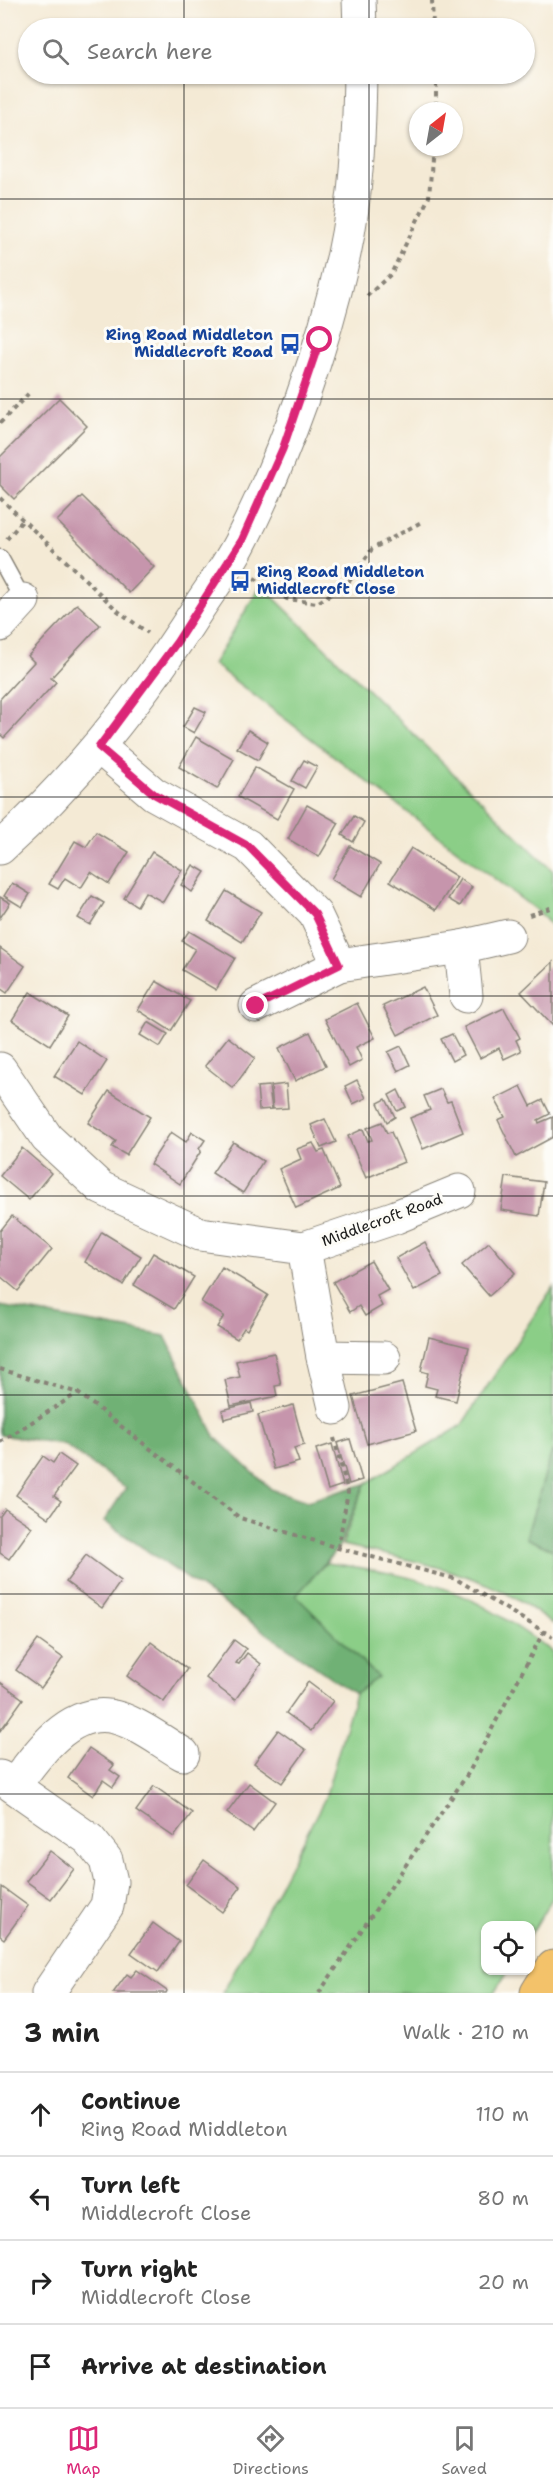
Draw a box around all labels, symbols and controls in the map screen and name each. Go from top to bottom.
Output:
search box [18,18,535,84]
icon: search [39,35,72,68]
text: Search here [87,37,213,66]
north arrow [409,102,463,156]
place label: Ring Road Middleton Middlecroft Road [106,325,273,362]
route start [306,326,332,352]
bus stop icon: Ring Road Middleton Middlecroft Road [278,332,302,356]
place label: Ring Road Middleton Middlecroft Close [257,562,424,599]
bus stop icon: Ring Road Middleton Middlecroft Close [228,569,252,593]
route end [242,992,268,1018]
street label: Middlecroft Road [319,1189,446,1251]
map controls [481,1921,535,1975]
button: locate [481,1921,535,1975]
text: 3 min [24,2015,100,2050]
text: Walk · 210 m [403,2019,529,2045]
text: Continue [81,2087,181,2116]
icon: ahead [24,2098,57,2131]
text: 110 m [475,2101,529,2127]
text: Ring Road Middleton [81,2116,287,2142]
text: Turn left [81,2171,180,2200]
icon: left [24,2182,57,2215]
text: 80 m [477,2185,529,2211]
text: Middlecroft Close [81,2200,251,2226]
text: Turn right [81,2255,198,2284]
icon: right [24,2266,57,2299]
text: 20 m [478,2269,529,2295]
text: Middlecroft Close [81,2284,251,2310]
icon: arrive [24,2350,57,2383]
text: Arrive at destination [81,2352,327,2381]
tab: Map [66,2422,100,2479]
tab: Directions [233,2422,309,2479]
tab: Saved [441,2422,487,2479]

